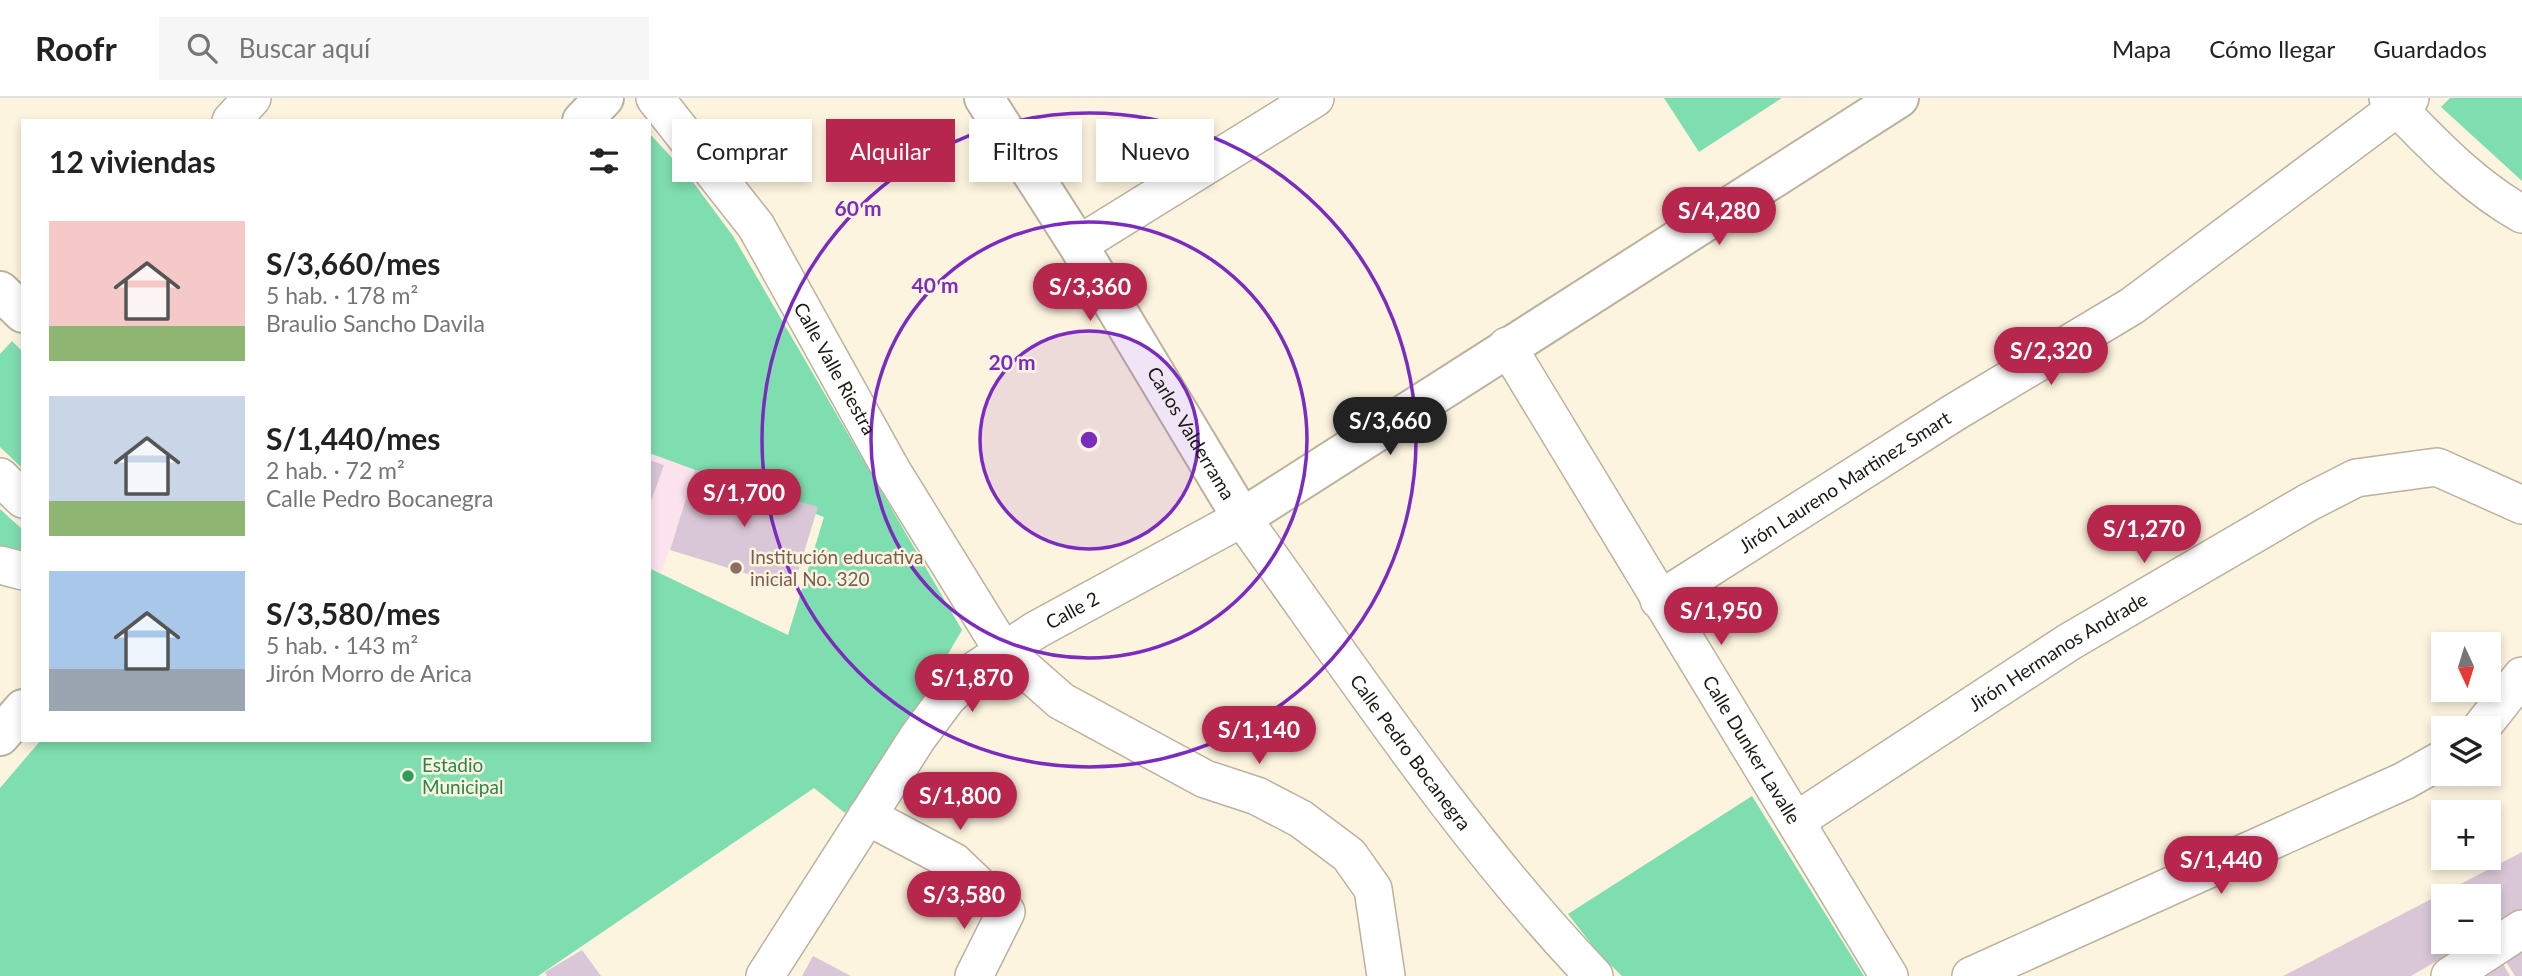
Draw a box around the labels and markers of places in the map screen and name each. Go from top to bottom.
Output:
pin: S/4,280 [1654,188,1784,247]
pin: S/3,360 [1025,264,1155,323]
pin: S/2,320 [1986,328,2116,387]
pin: S/3,660 [1325,398,1455,457]
centre of rings [1077,428,1101,452]
pin: S/1,700 [679,470,809,529]
pin: S/1,270 [2079,505,2209,565]
place label: Institución educativa inicial No. 320 [750,545,923,590]
marker: Institución educativa inicial No. 320 [728,560,744,576]
pin: S/1,950 [1656,588,1786,647]
pin: S/1,870 [907,654,1037,714]
pin: S/1,140 [1194,706,1324,766]
place label: Estadio Municipal [422,753,503,798]
marker: Estadio Municipal [400,768,416,784]
pin: S/1,800 [895,772,1025,832]
pin: S/1,440 [2156,836,2286,896]
pin: S/3,580 [899,872,1029,931]

